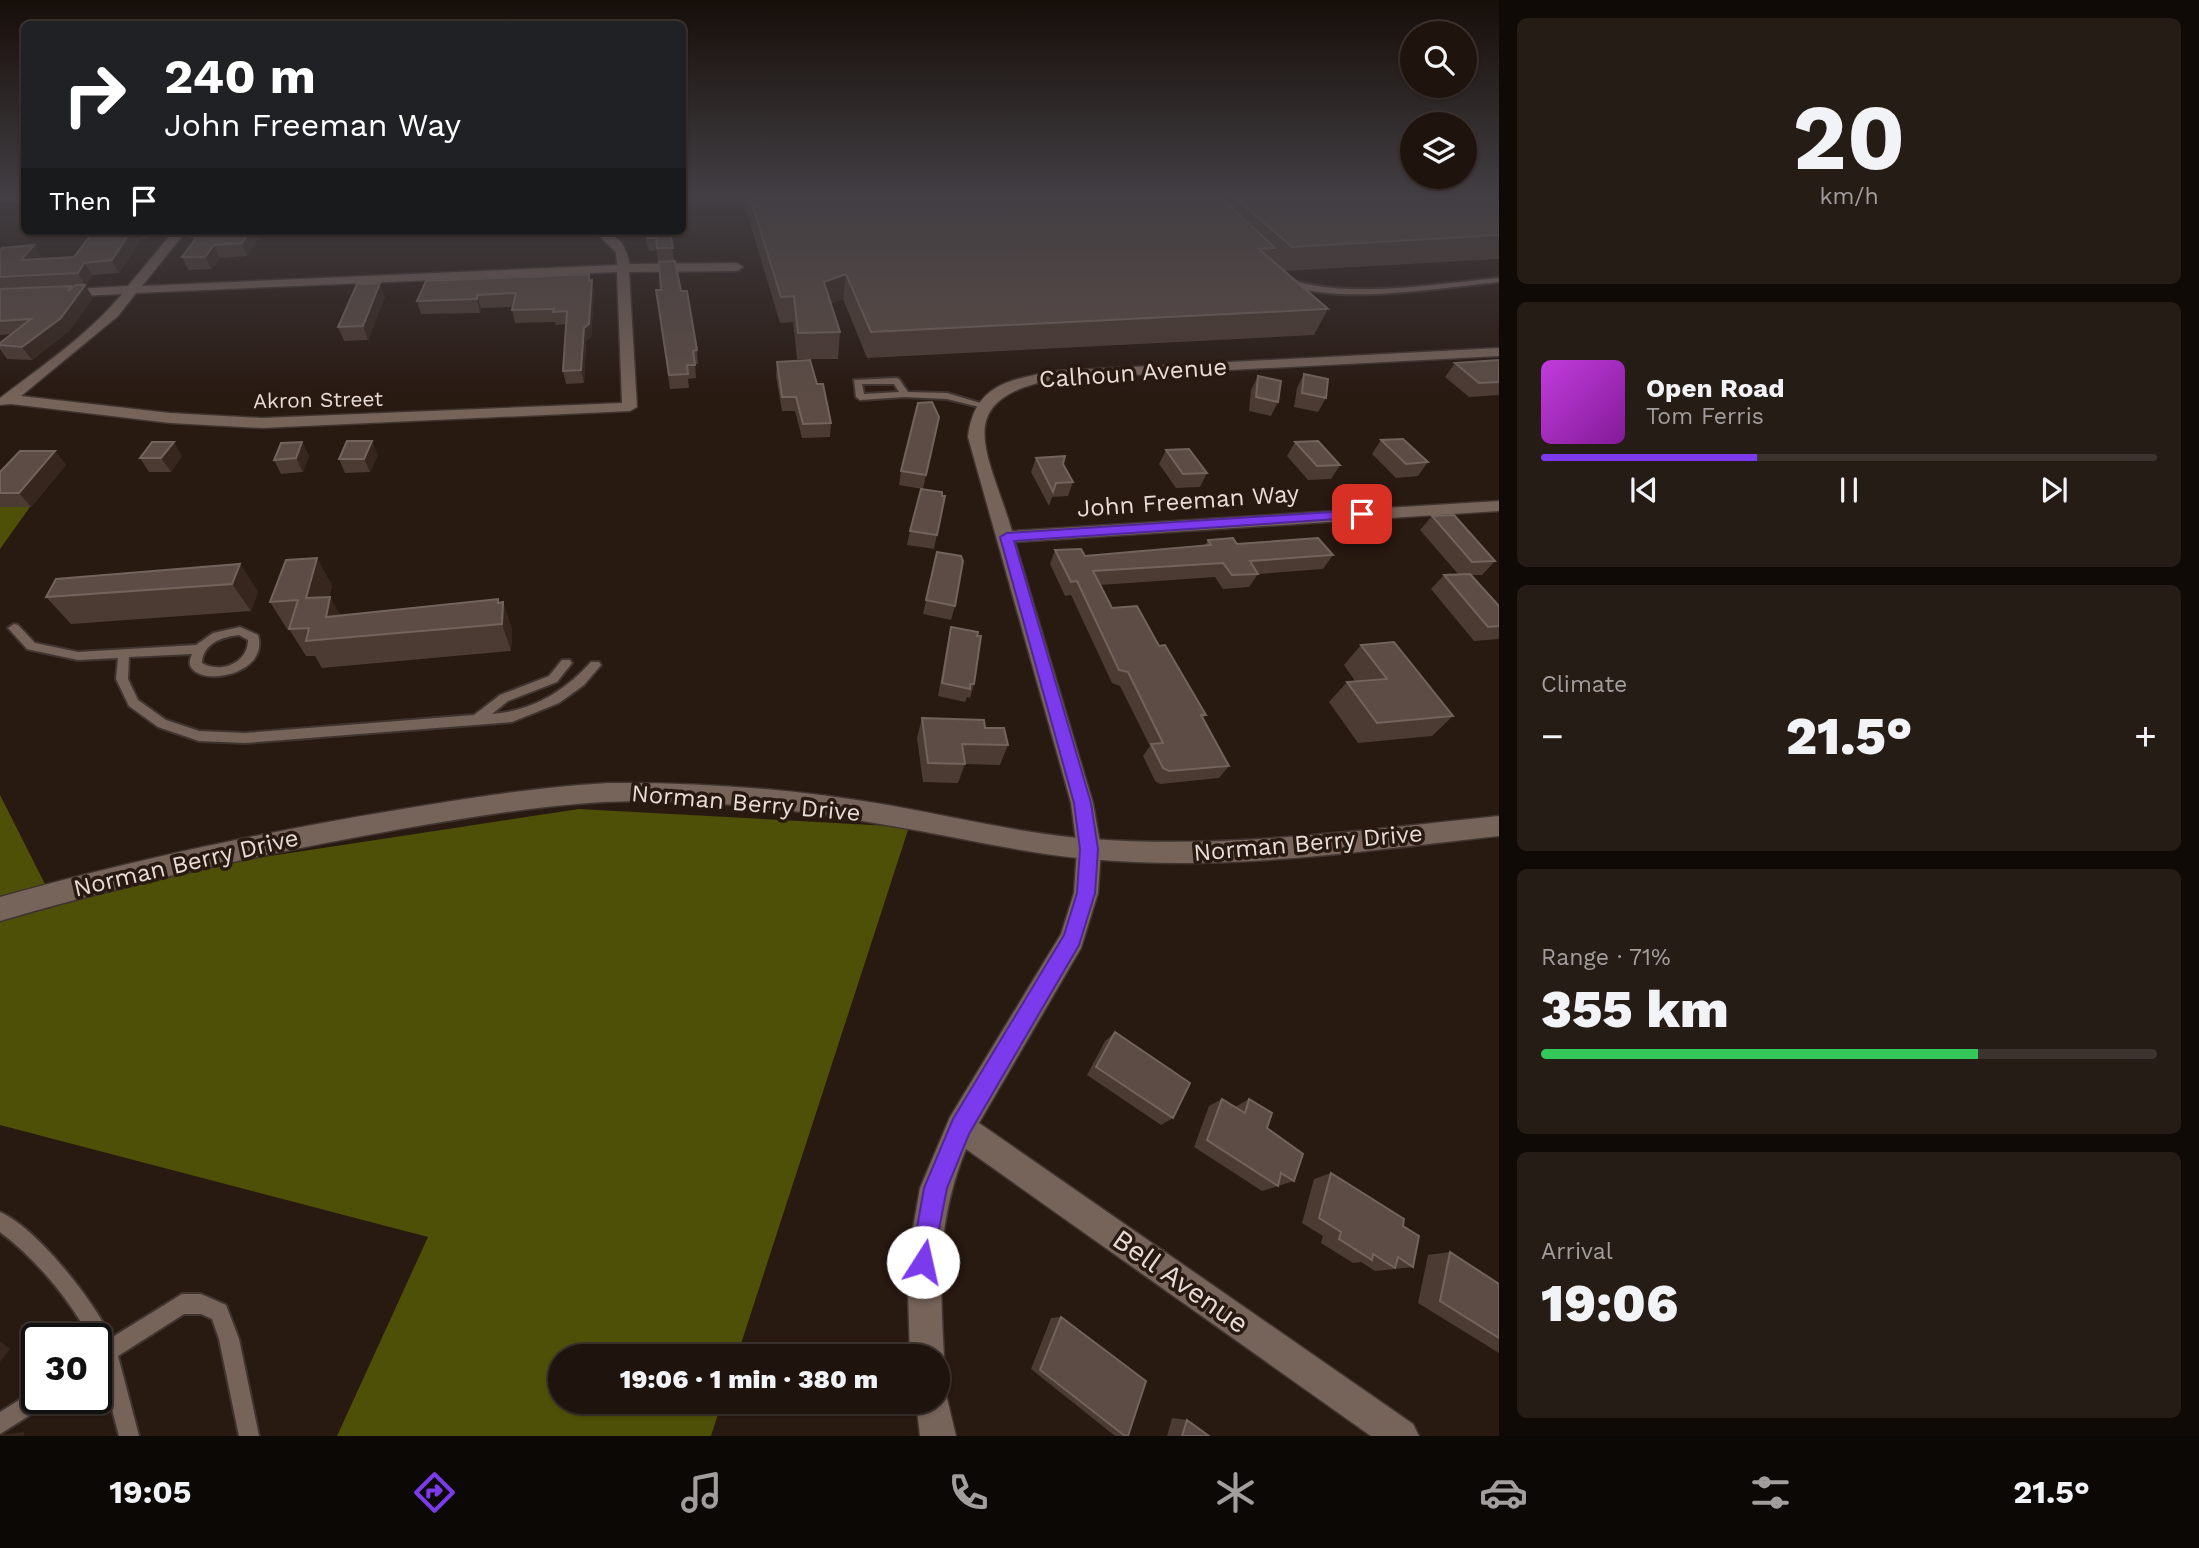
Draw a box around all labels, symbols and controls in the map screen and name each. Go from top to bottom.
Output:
map controls [1400,21,1477,189]
button: search [1400,21,1477,98]
text: 240 m [164,47,316,105]
icon: right [49,49,140,140]
text: 20 [1793,84,1905,191]
text: John Freeman Way [164,106,461,144]
button: layers [1400,112,1477,189]
icon: arrive [125,182,163,220]
text: km/h [1819,183,1879,210]
text: Then [49,186,111,216]
street label: Calhoun Avenue [1038,352,1228,394]
text: Open Road [1646,373,1784,403]
street label: Akron Street [253,386,383,413]
text: Tom Ferris [1646,403,1764,430]
icon: previous [1625,471,1663,509]
icon: pause [1830,471,1868,509]
icon: next [2035,471,2073,509]
street label: John Freeman Way [1076,479,1301,523]
pin [1332,484,1392,544]
icon: arrive [1343,495,1381,533]
text: Climate [1541,671,1627,698]
text: 21.5° [1786,706,1912,767]
text: − [1541,714,1564,758]
text: + [2134,714,2157,758]
street label: Norman Berry Drive [630,779,862,827]
street label: Norman Berry Drive [1192,819,1424,867]
street label: Norman Berry Drive [71,824,301,902]
text: Range · 71% [1541,944,1671,971]
text: 355 km [1541,979,1729,1040]
street label: Bell Avenue [1107,1223,1255,1340]
position arrow [886,1225,960,1299]
text: Arrival [1541,1238,1613,1265]
text: 19:06 [1541,1273,1678,1334]
speed limit sign: 30 [21,1323,112,1414]
text: 19:06 · 1 min · 380 m [620,1364,878,1394]
icon: directions [410,1468,459,1517]
icon: music [677,1468,726,1517]
icon: phone [944,1468,993,1517]
icon: climate [1211,1468,1260,1517]
icon: car [1479,1468,1528,1517]
icon: filters [1746,1468,1795,1517]
text: 19:05 [109,1473,191,1511]
text: 21.5° [2013,1473,2090,1511]

